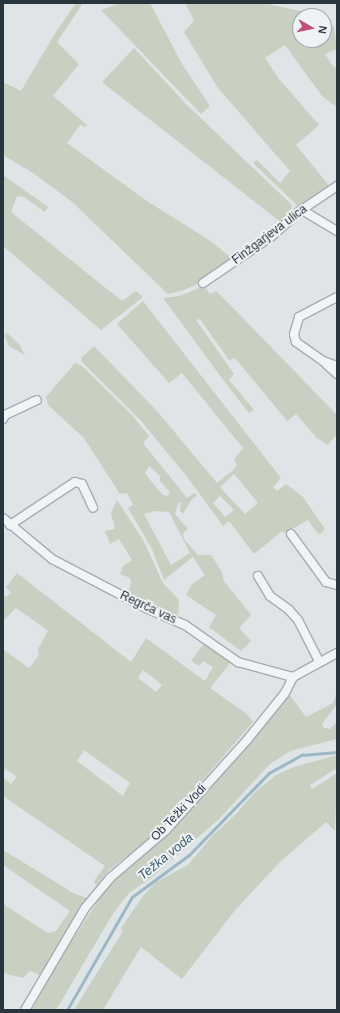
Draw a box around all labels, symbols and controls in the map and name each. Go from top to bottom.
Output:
north arrow [292,8,332,48]
text: N [316,25,329,35]
street label: Finžgarjeva ulica [230,202,310,268]
street label: Regrča vas [117,589,179,627]
street label: Ob Težki Vodi [148,782,210,844]
water label: Težka voda [135,830,197,884]

